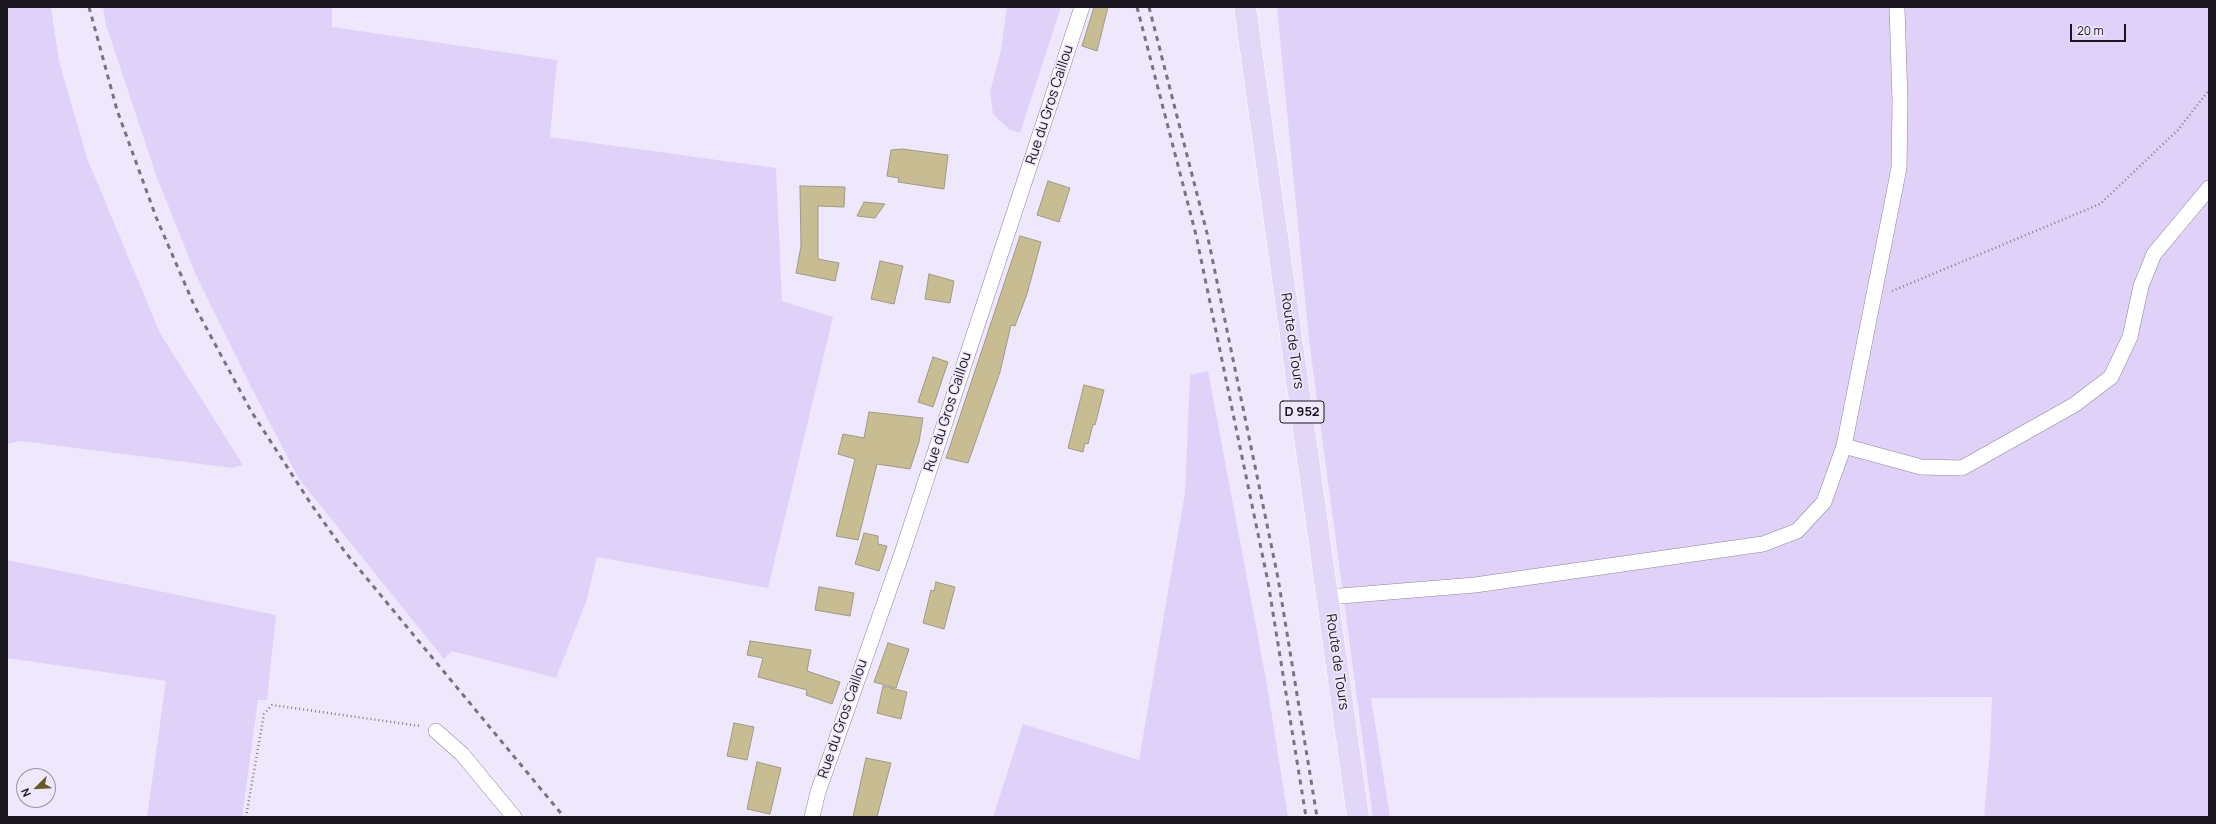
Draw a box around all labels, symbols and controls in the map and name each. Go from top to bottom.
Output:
scale bar [2072,16,2128,42]
text: 20 m [2077,22,2104,39]
street label: Rue du Gros Caillou [1023,43,1077,167]
street label: Route de Tours [1277,292,1307,390]
street label: Rue du Gros Caillou [921,350,975,474]
road number: D 952 [1280,401,1324,423]
street label: Route de Tours [1322,613,1352,711]
street label: Rue du Gros Caillou [815,657,871,781]
north arrow [16,768,56,808]
text: N [17,786,34,799]

